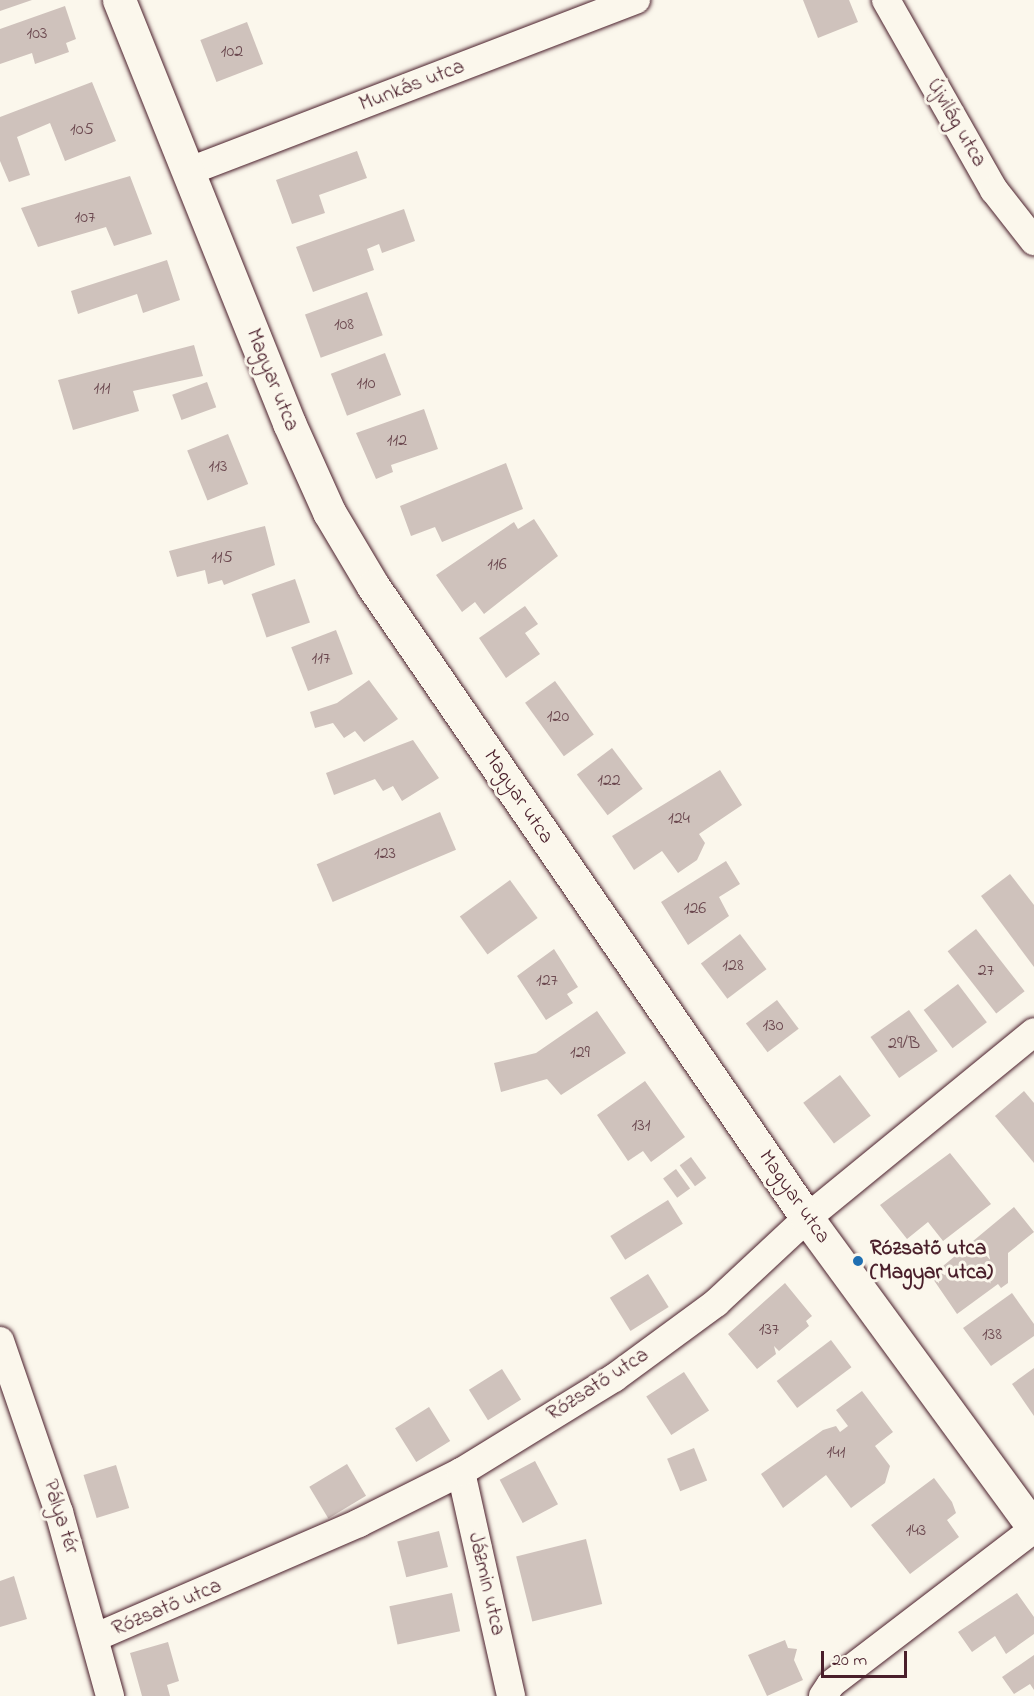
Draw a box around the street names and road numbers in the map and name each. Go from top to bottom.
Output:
street label: Munkás utca [356,54,468,118]
street label: Újvilág utca [921,74,991,172]
street label: Magyar utca [240,325,304,435]
street label: Magyar utca [477,745,559,849]
street label: Magyar utca [753,1146,835,1248]
street label: Rózsatő utca [542,1343,654,1427]
street label: Pálya tér [36,1477,84,1557]
street label: Jázmin utca [462,1530,510,1638]
street label: Rózsatő utca [109,1574,225,1642]

